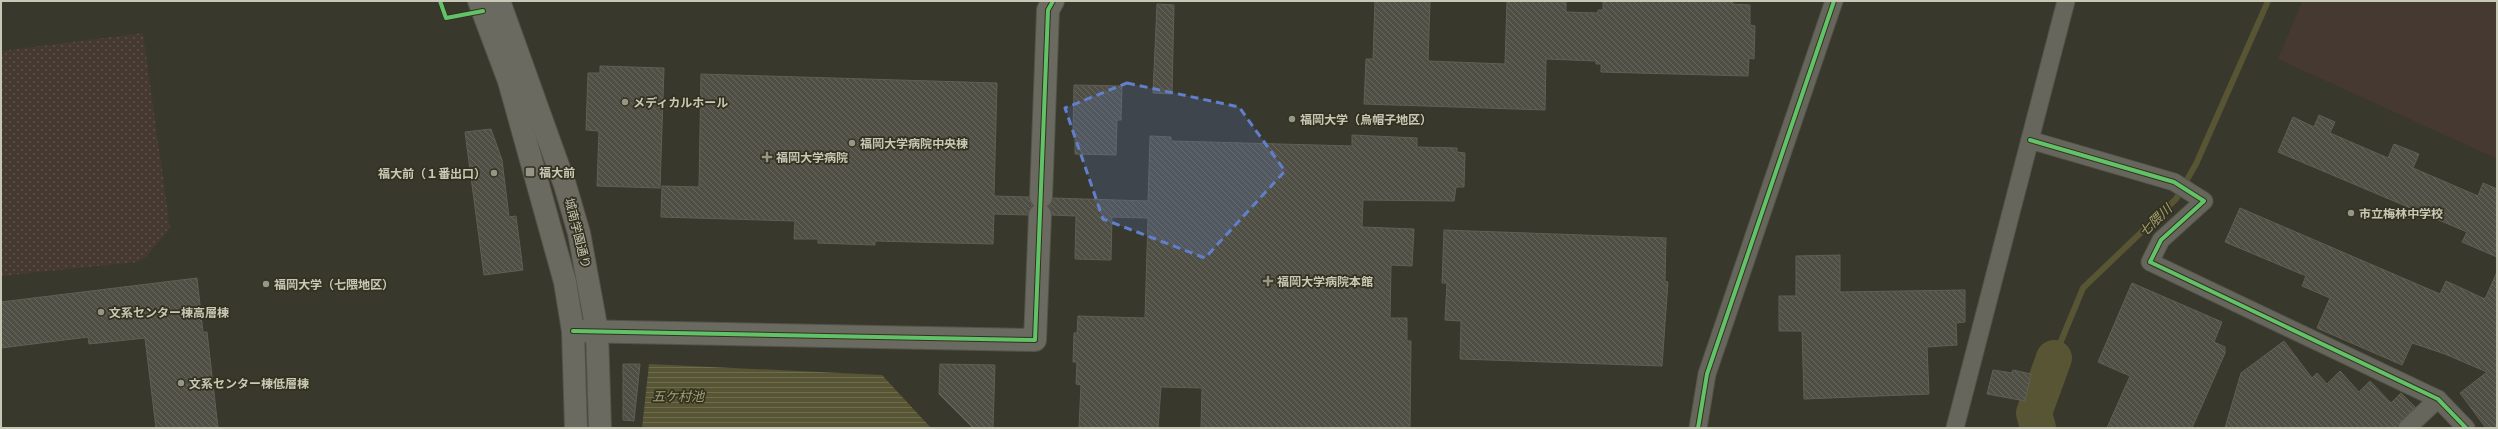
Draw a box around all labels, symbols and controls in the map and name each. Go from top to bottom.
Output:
place label: メディカルホール [633,95,728,110]
marker: メディカルホール [620,97,630,107]
place label: 福岡大学（烏帽子地区） [1300,112,1432,127]
marker: 福岡大学（烏帽子地区） [1287,114,1297,124]
place label: 福岡大学病院中央棟 [860,136,968,151]
marker: 福岡大学病院中央棟 [847,138,857,148]
place label: 福岡大学病院 [776,150,848,165]
marker: 福岡大学病院 [761,151,773,163]
place label: 福大前 [539,165,575,180]
place label: 福大前（１番出口） [378,166,486,181]
marker: 福大前 [524,166,536,178]
marker: 福大前（１番出口） [489,168,499,178]
street label: 城南学園通り [562,196,594,270]
water label: 七隈川 [2135,199,2176,239]
place label: 市立梅林中学校 [2359,206,2443,221]
marker: 市立梅林中学校 [2346,208,2356,218]
place label: 福岡大学病院本館 [1277,274,1373,289]
marker: 福岡大学病院本館 [1262,275,1274,287]
place label: 福岡大学（七隈地区） [274,277,394,292]
marker: 福岡大学（七隈地区） [261,279,271,289]
place label: 文系センター棟高層棟 [109,305,229,320]
marker: 文系センター棟高層棟 [96,307,106,317]
place label: 文系センター棟低層棟 [189,376,309,391]
marker: 文系センター棟低層棟 [176,378,186,388]
water label: 五ケ村池 [652,388,706,404]

